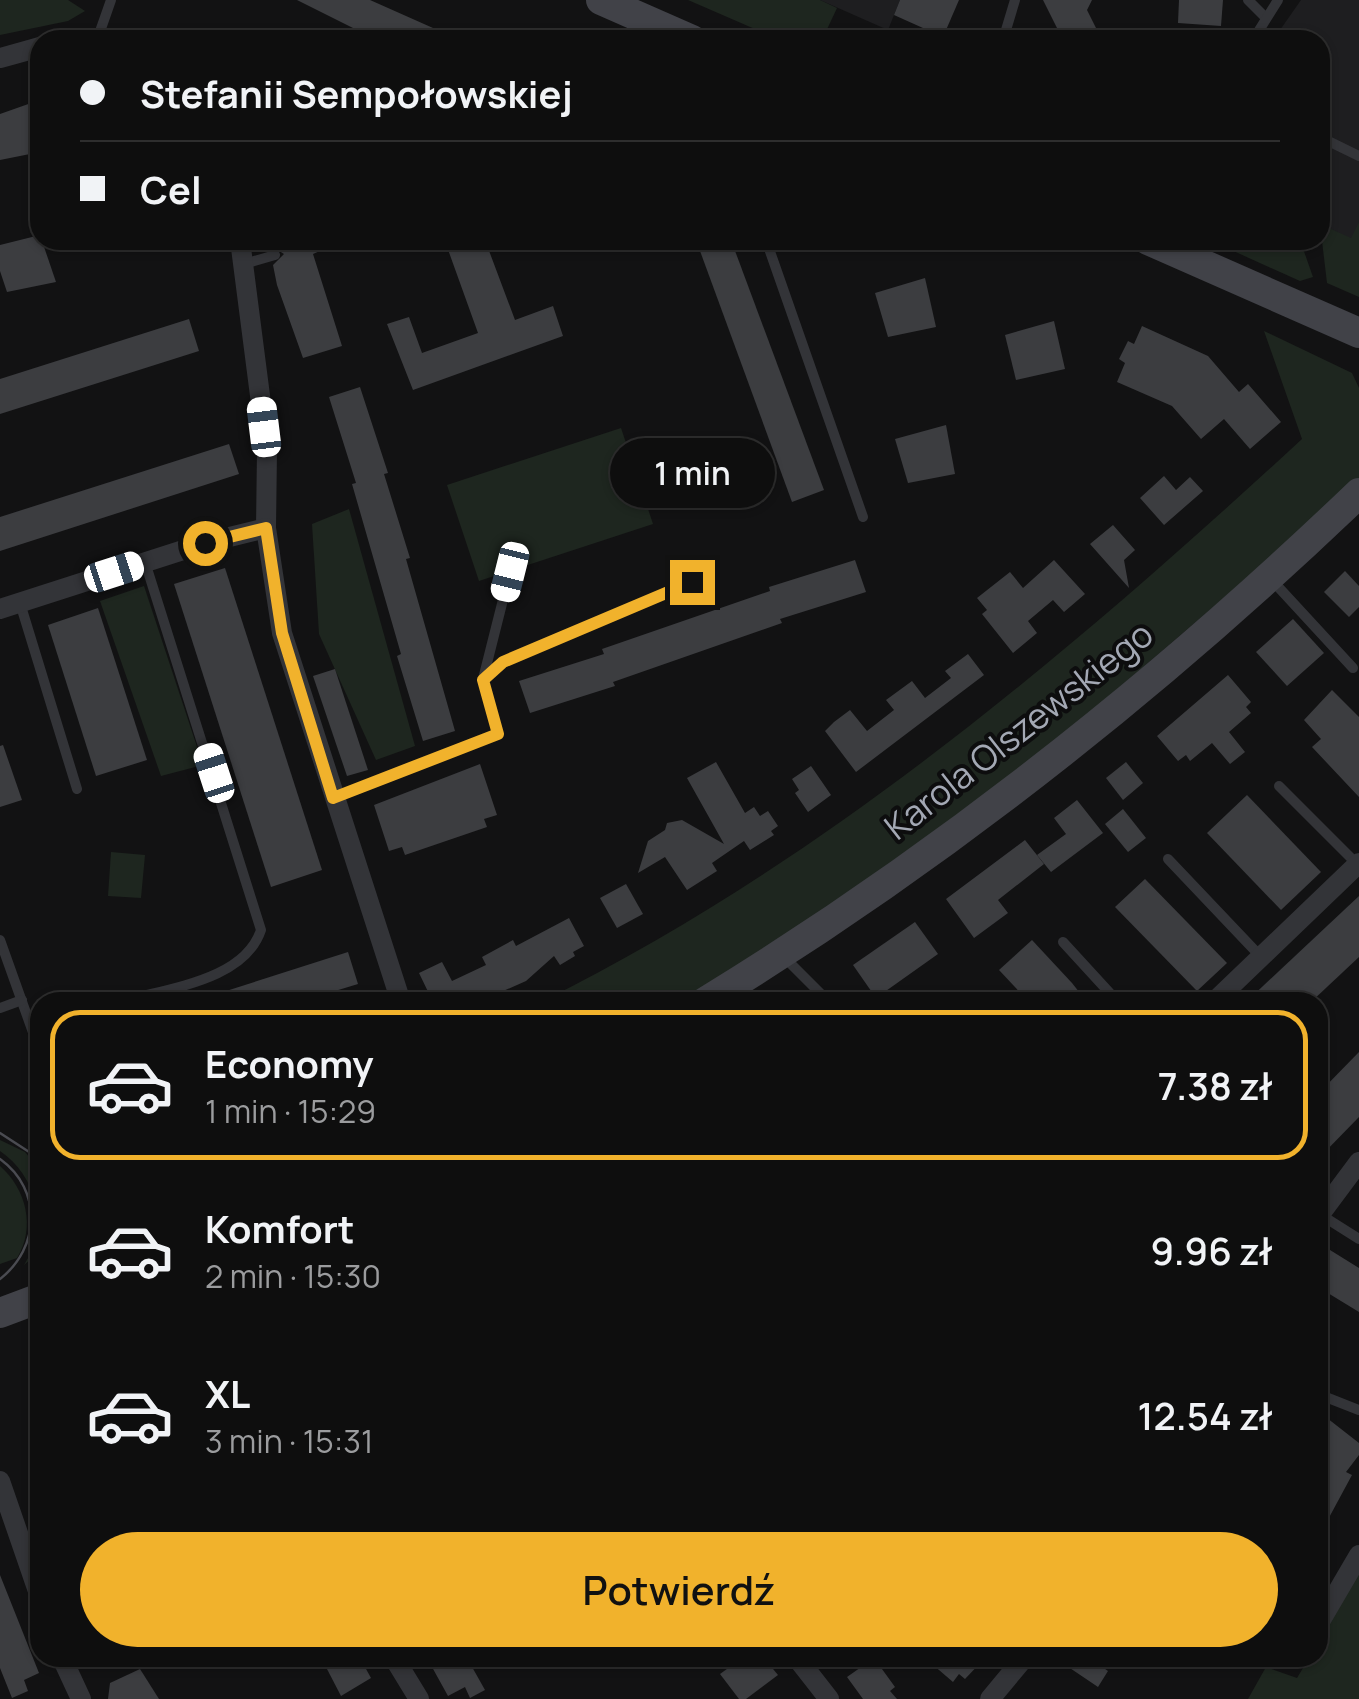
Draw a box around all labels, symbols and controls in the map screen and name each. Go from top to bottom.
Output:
text: Stefanii Sempołowskiej [140,67,572,119]
text: Cel [140,163,202,215]
car [245,395,283,459]
callout: 1 min [610,437,774,507]
text: 1 min [654,451,731,495]
route start [183,521,228,566]
car [488,539,532,605]
car [81,548,147,596]
route end [670,560,715,605]
street label: Karola Olszewskiego [874,610,1163,850]
car [190,740,238,806]
text: Economy [205,1037,374,1089]
icon: car [85,1040,175,1130]
text: 7.38 zł [1158,1059,1273,1111]
text: 1 min · 15:29 [205,1089,376,1133]
text: Komfort [205,1202,354,1254]
icon: car [85,1205,175,1295]
text: 9.96 zł [1150,1224,1273,1276]
text: 2 min · 15:30 [205,1254,381,1298]
text: XL [205,1367,250,1419]
icon: car [85,1370,175,1460]
text: 12.54 zł [1138,1389,1273,1441]
text: 3 min · 15:31 [205,1419,373,1463]
button: Potwierdź [80,1532,1278,1647]

